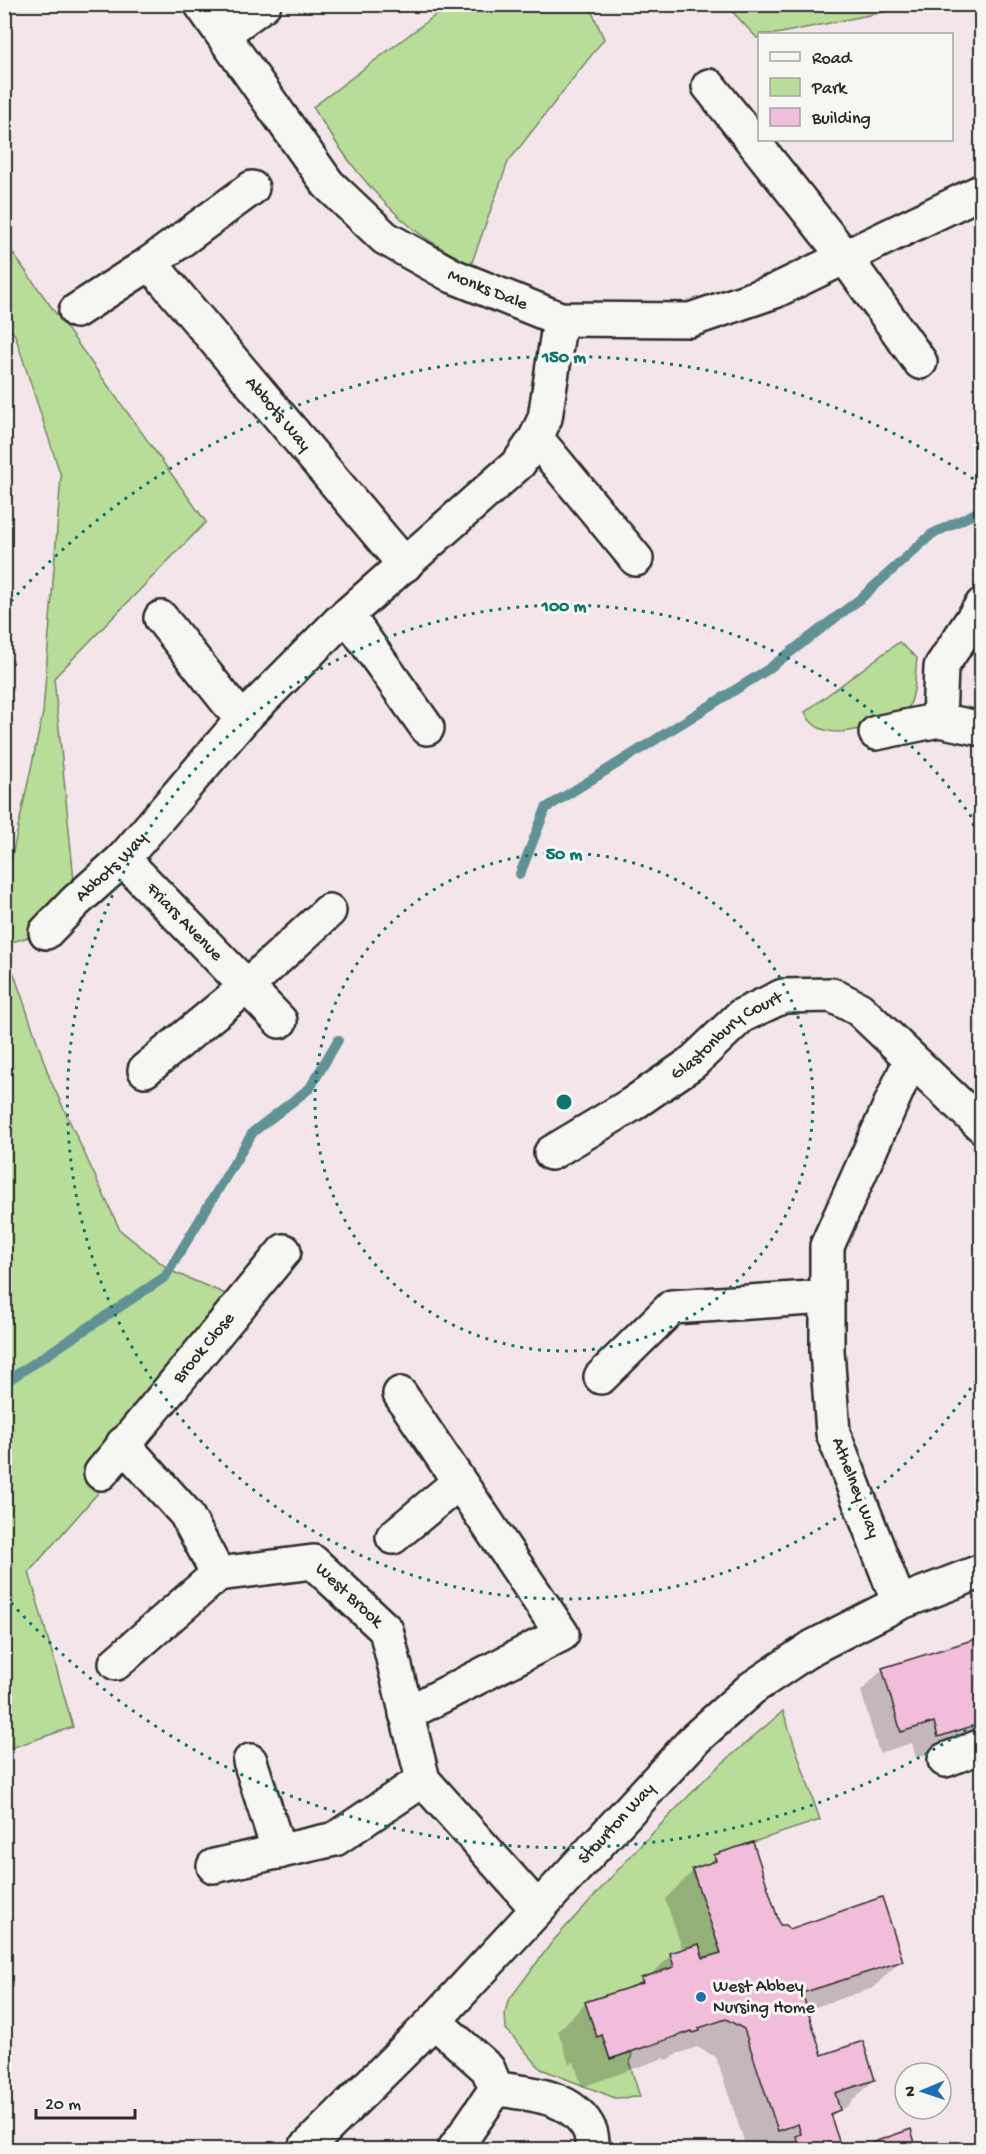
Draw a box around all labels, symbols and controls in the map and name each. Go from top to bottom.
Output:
legend [758,33,953,141]
text: Road [812,49,853,70]
text: Park [811,79,848,100]
text: Building [811,109,871,130]
street label: Monks Dale [445,264,531,316]
text: 150 m [541,348,586,369]
street label: Abbots Way [240,373,315,456]
text: 100 m [541,597,587,618]
street label: Abbots Way [71,828,152,907]
text: 50 m [546,845,583,866]
street label: Friars Avenue [141,878,227,966]
street label: Glastonbury Court [667,987,787,1085]
centre of rings [554,1092,574,1112]
street label: Brook Close [168,1308,240,1388]
street label: Athelney Way [826,1435,884,1541]
street label: West Brook [310,1559,389,1633]
street label: Stourton Way [574,1778,660,1869]
place label: West Abbey Nursing Home [713,1977,816,2019]
marker: West Abbey Nursing Home [694,1990,708,2004]
north arrow [893,2061,953,2121]
scale bar [36,2082,135,2120]
text: N [902,2085,921,2097]
text: 20 m [45,2095,81,2116]

